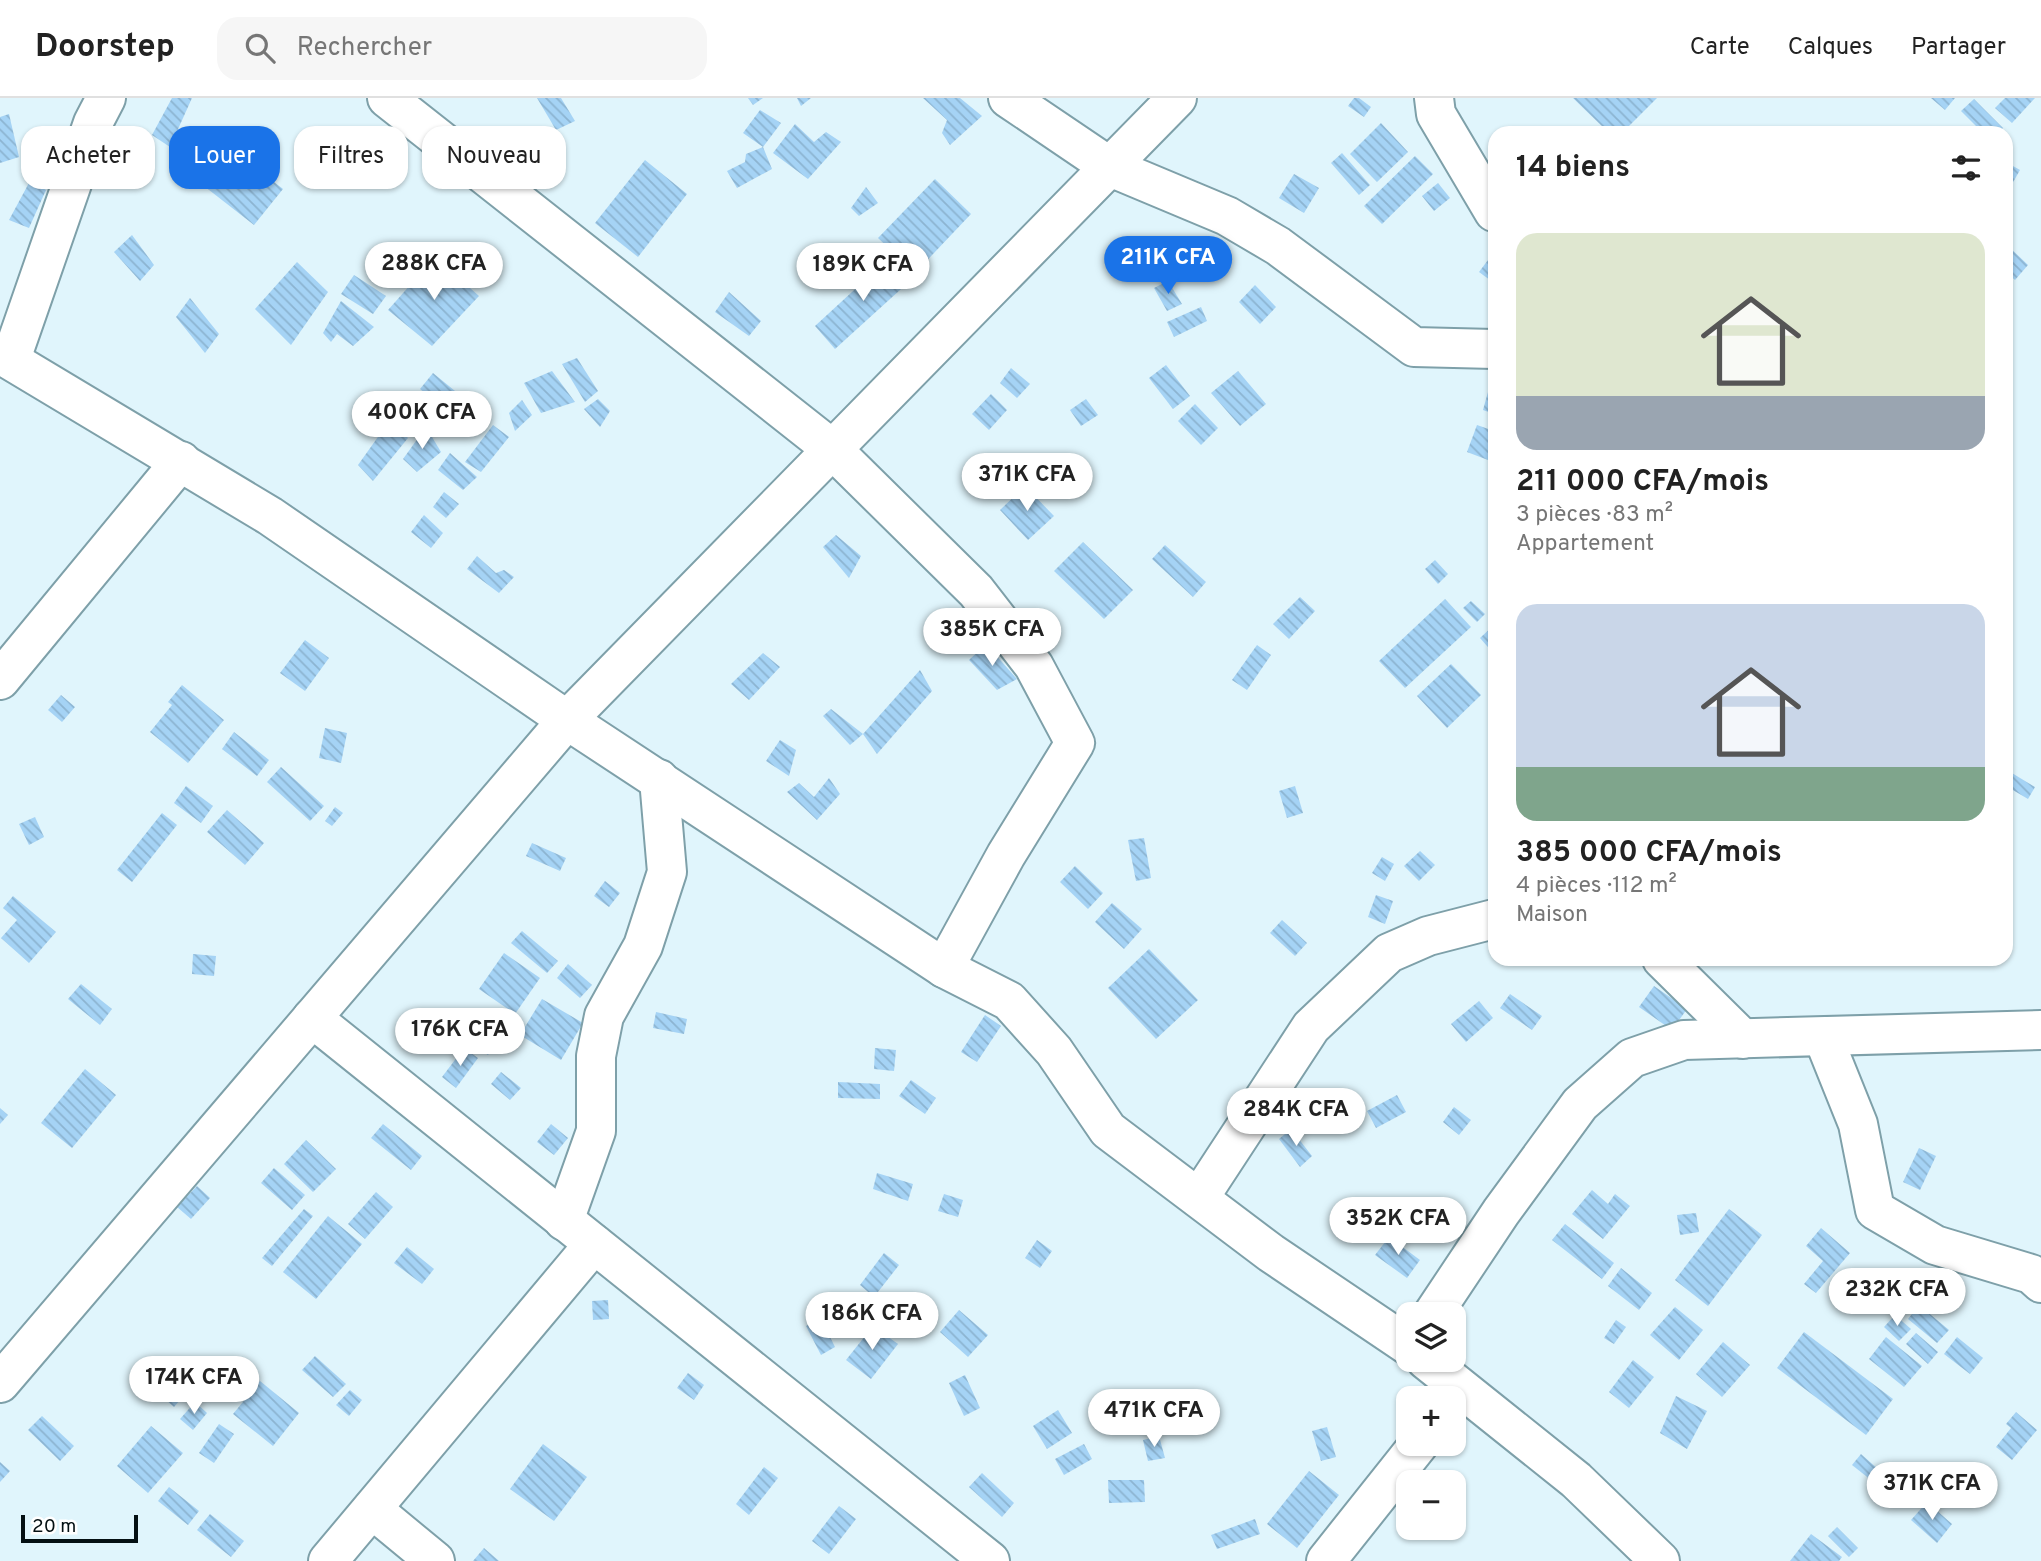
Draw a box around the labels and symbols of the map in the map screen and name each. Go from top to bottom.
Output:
pin: 211K CFA [1096,236,1240,296]
pin: 288K CFA [362,242,506,302]
pin: 189K CFA [791,244,935,303]
pin: 400K CFA [350,392,494,451]
pin: 371K CFA [955,454,1099,513]
pin: 385K CFA [920,608,1064,668]
pin: 176K CFA [388,1009,532,1068]
pin: 284K CFA [1224,1088,1368,1148]
pin: 352K CFA [1326,1198,1470,1257]
pin: 232K CFA [1825,1268,1969,1328]
pin: 186K CFA [800,1292,944,1352]
pin: 174K CFA [122,1356,266,1416]
pin: 471K CFA [1082,1390,1226,1449]
pin: 371K CFA [1860,1462,2004,1522]
scale bar [21,1512,138,1544]

